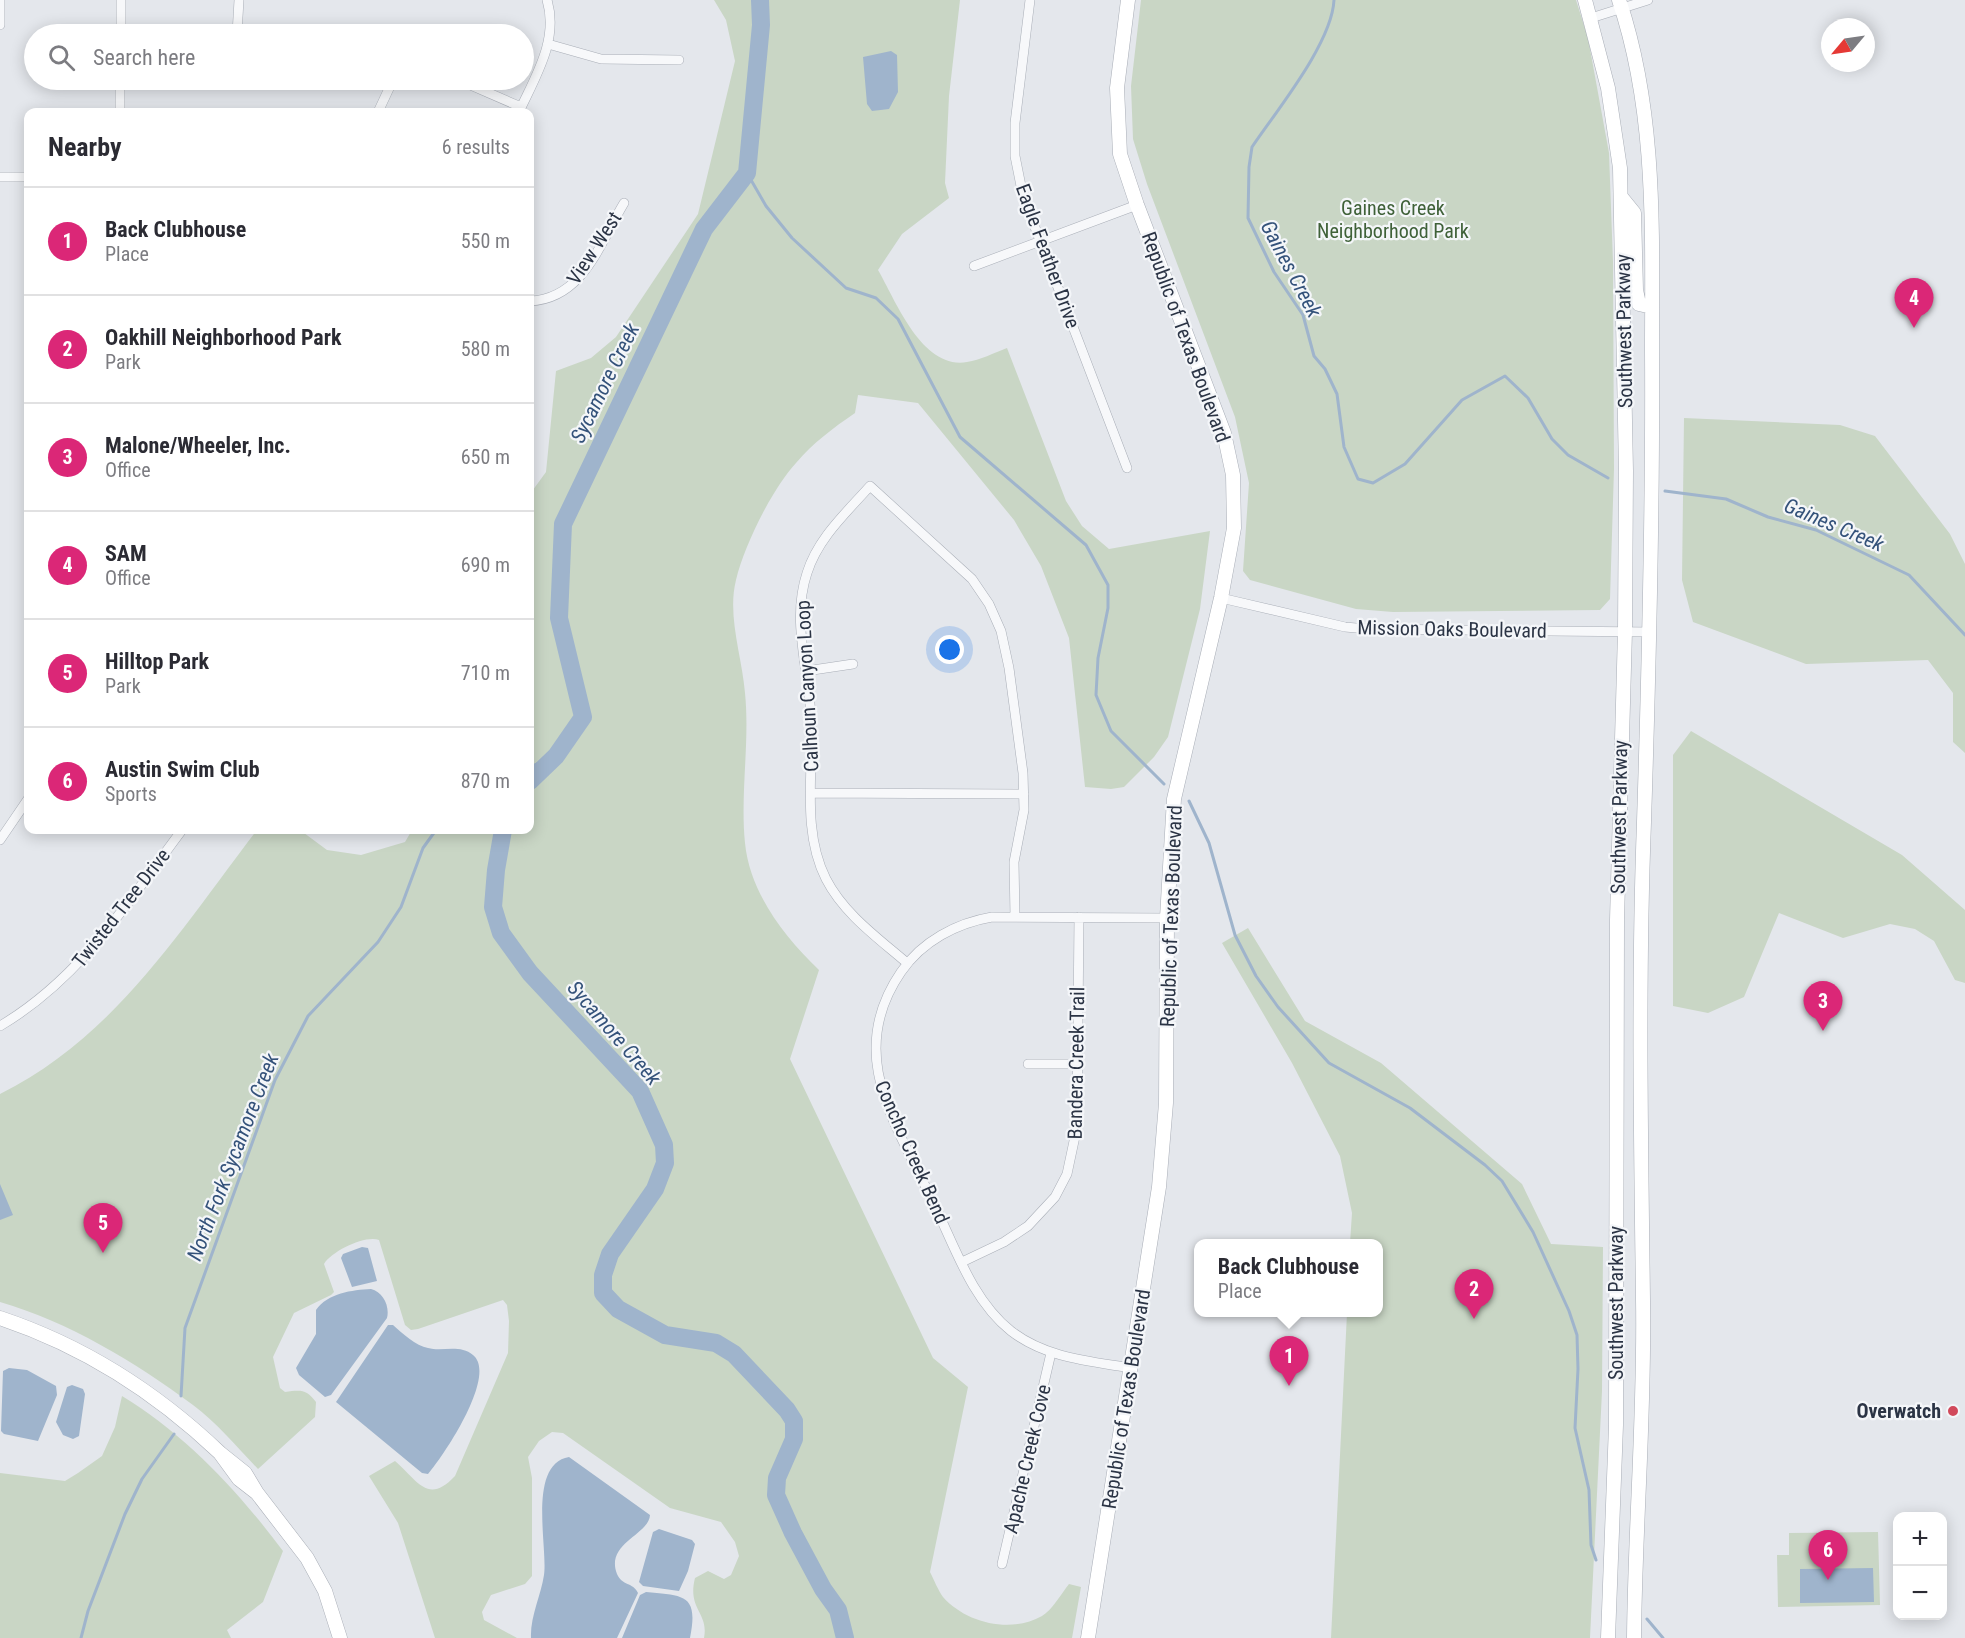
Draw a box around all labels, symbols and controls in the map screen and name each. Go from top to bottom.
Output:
north arrow [1821,18,1875,72]
search box [24,24,534,90]
icon: search [45,41,78,74]
text: Search here [93,45,195,70]
text: Nearby [48,132,122,162]
text: 6 results [442,135,510,159]
street label: Eagle Feather Drive [1011,181,1085,331]
park label: Gaines Creek Neighborhood Park [1317,196,1469,243]
street label: View West [562,207,626,289]
text: Back Clubhouse [105,217,246,242]
water label: Gaines Creek [1256,217,1327,322]
text: 1 [62,229,73,253]
text: 550 m [461,229,510,253]
street label: Republic of Texas Boulevard [1137,229,1235,445]
text: Place [105,242,149,266]
street label: Southwest Parkway [1611,254,1637,408]
pin: 4 [1894,278,1934,328]
water label: Sycamore Creek [566,319,645,447]
text: Oakhill Neighborhood Park [105,325,342,350]
text: 2 [62,337,73,361]
text: 580 m [461,337,510,361]
text: Park [105,350,141,374]
text: Malone/Wheeler, Inc. [105,433,291,458]
text: 3 [62,445,73,469]
text: 650 m [461,445,510,469]
text: Office [105,458,151,482]
water label: Gaines Creek [1781,493,1888,557]
text: SAM [105,541,147,566]
text: 4 [62,553,73,577]
text: 690 m [461,553,510,577]
text: Office [105,566,151,590]
street label: Calhoun Canyon Loop [791,600,823,772]
street label: Mission Oaks Boulevard [1357,615,1547,643]
your location [935,635,964,664]
text: Hilltop Park [105,649,209,674]
text: 5 [62,661,73,685]
text: 710 m [461,661,510,685]
text: Park [105,674,141,698]
street label: Southwest Parkway [1606,740,1632,894]
text: Austin Swim Club [105,757,260,782]
text: 6 [62,769,73,793]
text: 870 m [461,769,510,793]
text: Sports [105,782,157,806]
street label: Republic of Texas Boulevard [1155,805,1187,1027]
street label: Twisted Tree Drive [67,844,175,972]
water label: Sycamore Creek [562,976,666,1090]
pin: 3 [1804,982,1842,1031]
street label: Bandera Creek Trail [1063,986,1089,1140]
water label: North Fork Sycamore Creek [182,1049,284,1264]
street label: Concho Creek Bend [870,1077,954,1227]
pin: 5 [84,1204,122,1253]
street label: Southwest Parkway [1604,1226,1628,1380]
popup [1194,1239,1383,1317]
text: Back Clubhouse [1218,1254,1359,1279]
pin: 2 [1454,1270,1494,1319]
text: Place [1218,1279,1262,1303]
street label: Republic of Texas Boulevard [1097,1287,1155,1511]
pin: 1 [1270,1336,1308,1386]
street label: Apache Creek Cove [998,1382,1056,1536]
place label: Overwatch [1856,1399,1941,1423]
marker: Overwatch [1946,1404,1960,1418]
map controls [1893,1512,1947,1620]
button: + [1893,1512,1947,1566]
pin: 6 [1808,1530,1848,1580]
button: − [1893,1566,1947,1620]

